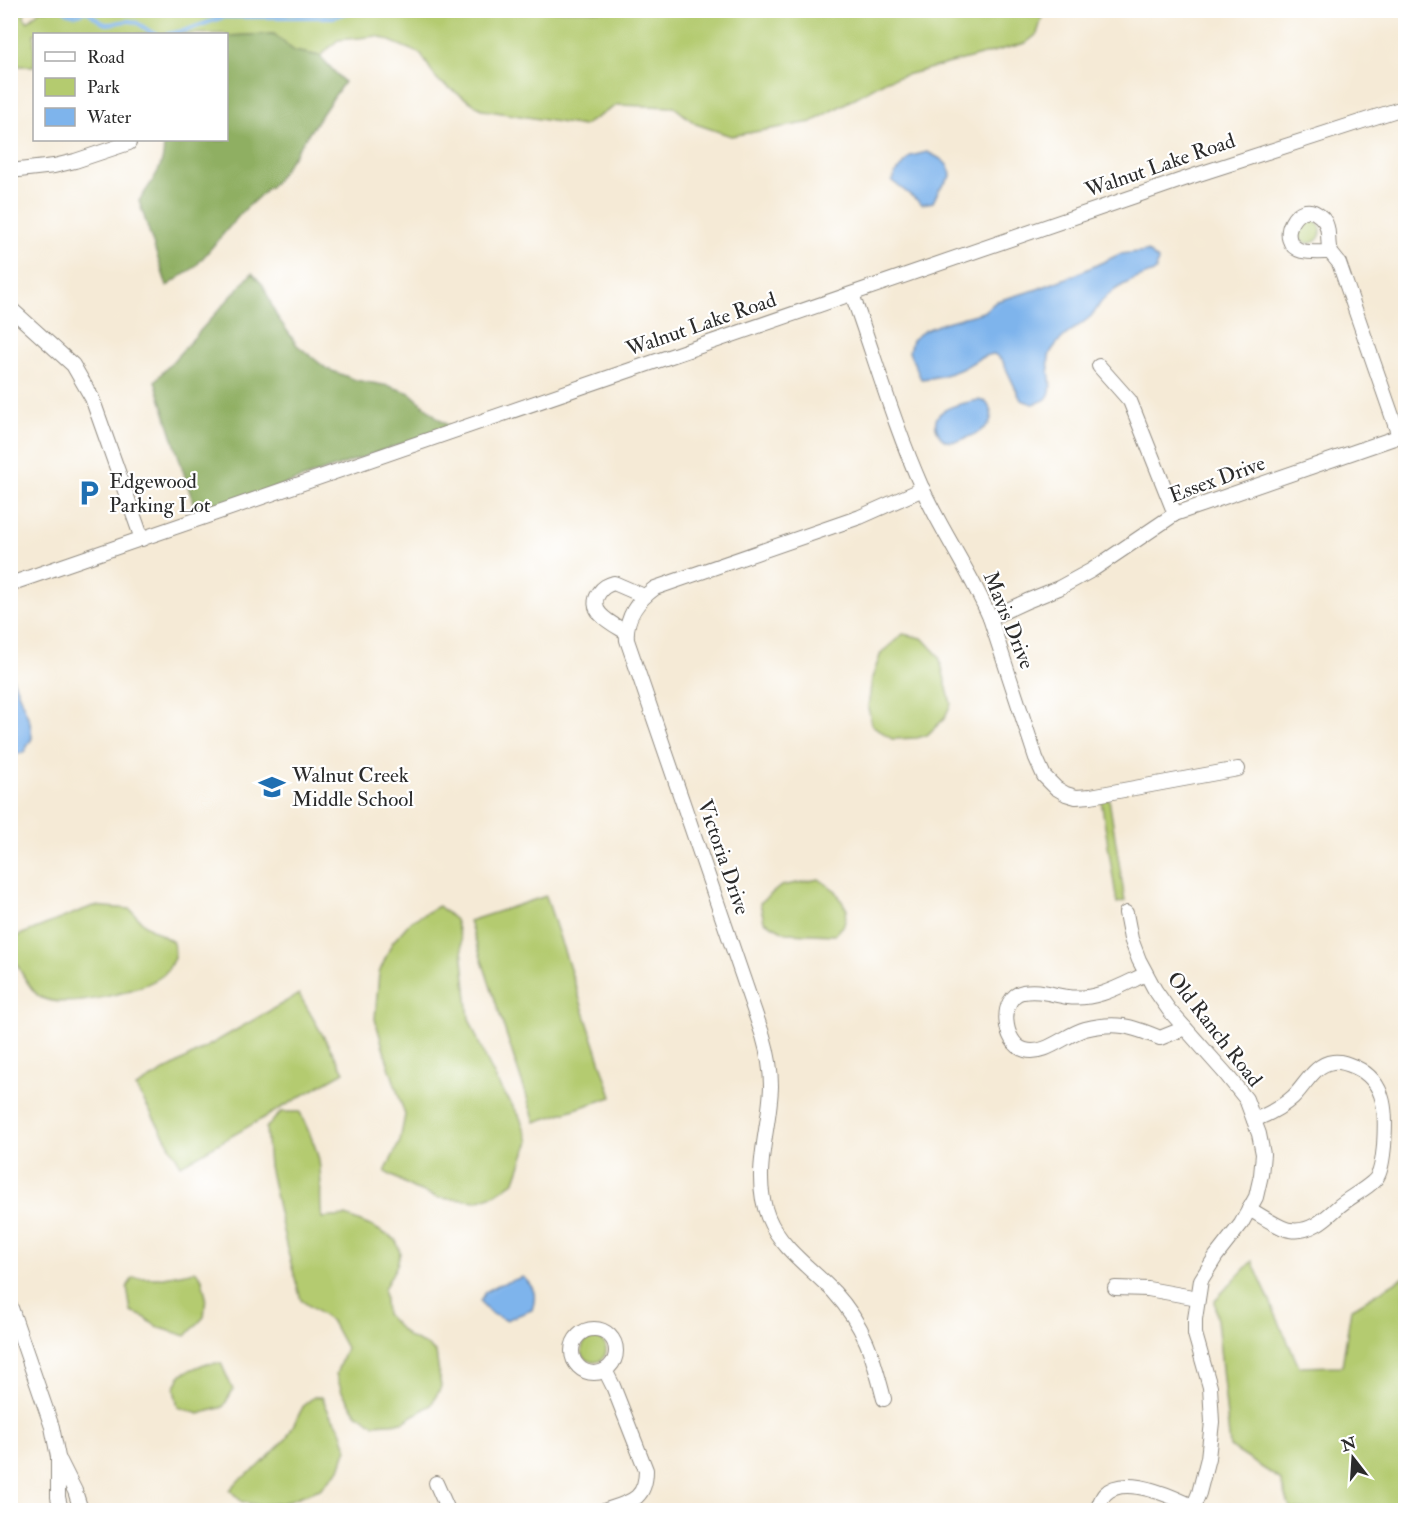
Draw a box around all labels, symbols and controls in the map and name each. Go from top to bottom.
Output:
legend [33,33,228,141]
text: Road [87,46,125,69]
text: Park [87,76,120,99]
text: Water [86,106,131,129]
street label: Walnut Lake Road [1081,127,1239,204]
street label: Walnut Lake Road [622,286,780,363]
street label: Essex Drive [1166,450,1269,509]
place label: Edgewood Parking Lot [109,468,211,519]
parking icon: Edgewood Parking Lot [74,478,104,508]
street label: Mavis Drive [977,567,1040,673]
place label: Walnut Creek Middle School [291,762,414,813]
school or university icon: Walnut Creek Middle School [257,772,287,802]
street label: Victoria Drive [691,796,756,919]
street label: Old Ranch Road [1161,966,1269,1093]
north arrow [1323,1428,1383,1488]
text: N [1338,1433,1359,1457]

